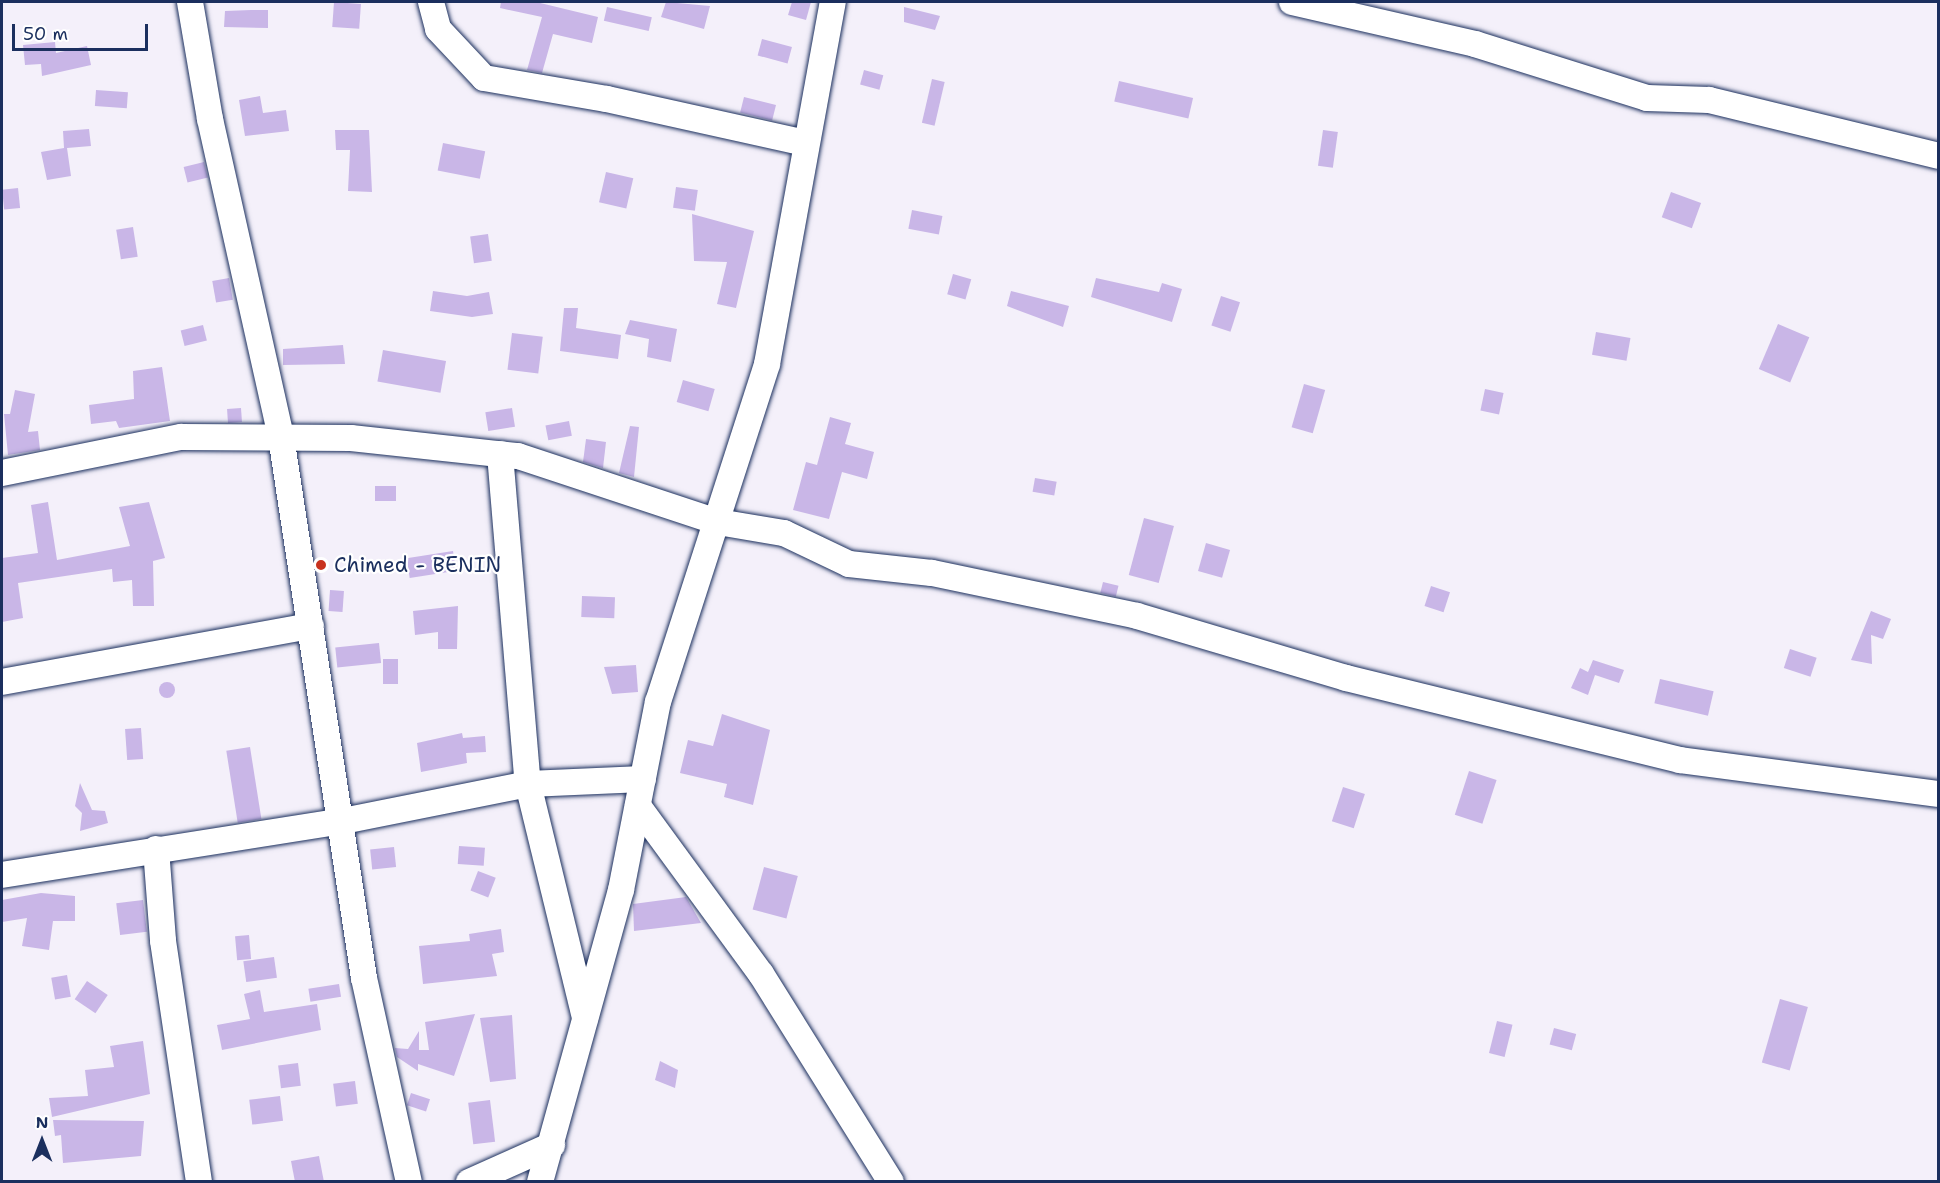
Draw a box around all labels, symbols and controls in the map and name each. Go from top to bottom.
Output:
scale bar [15,12,152,50]
text: 50 m [23,22,68,46]
place label: Chimed - BENIN [334,552,501,578]
marker: Chimed - BENIN [312,556,330,574]
north arrow [12,1111,72,1171]
text: N [36,1112,48,1133]

